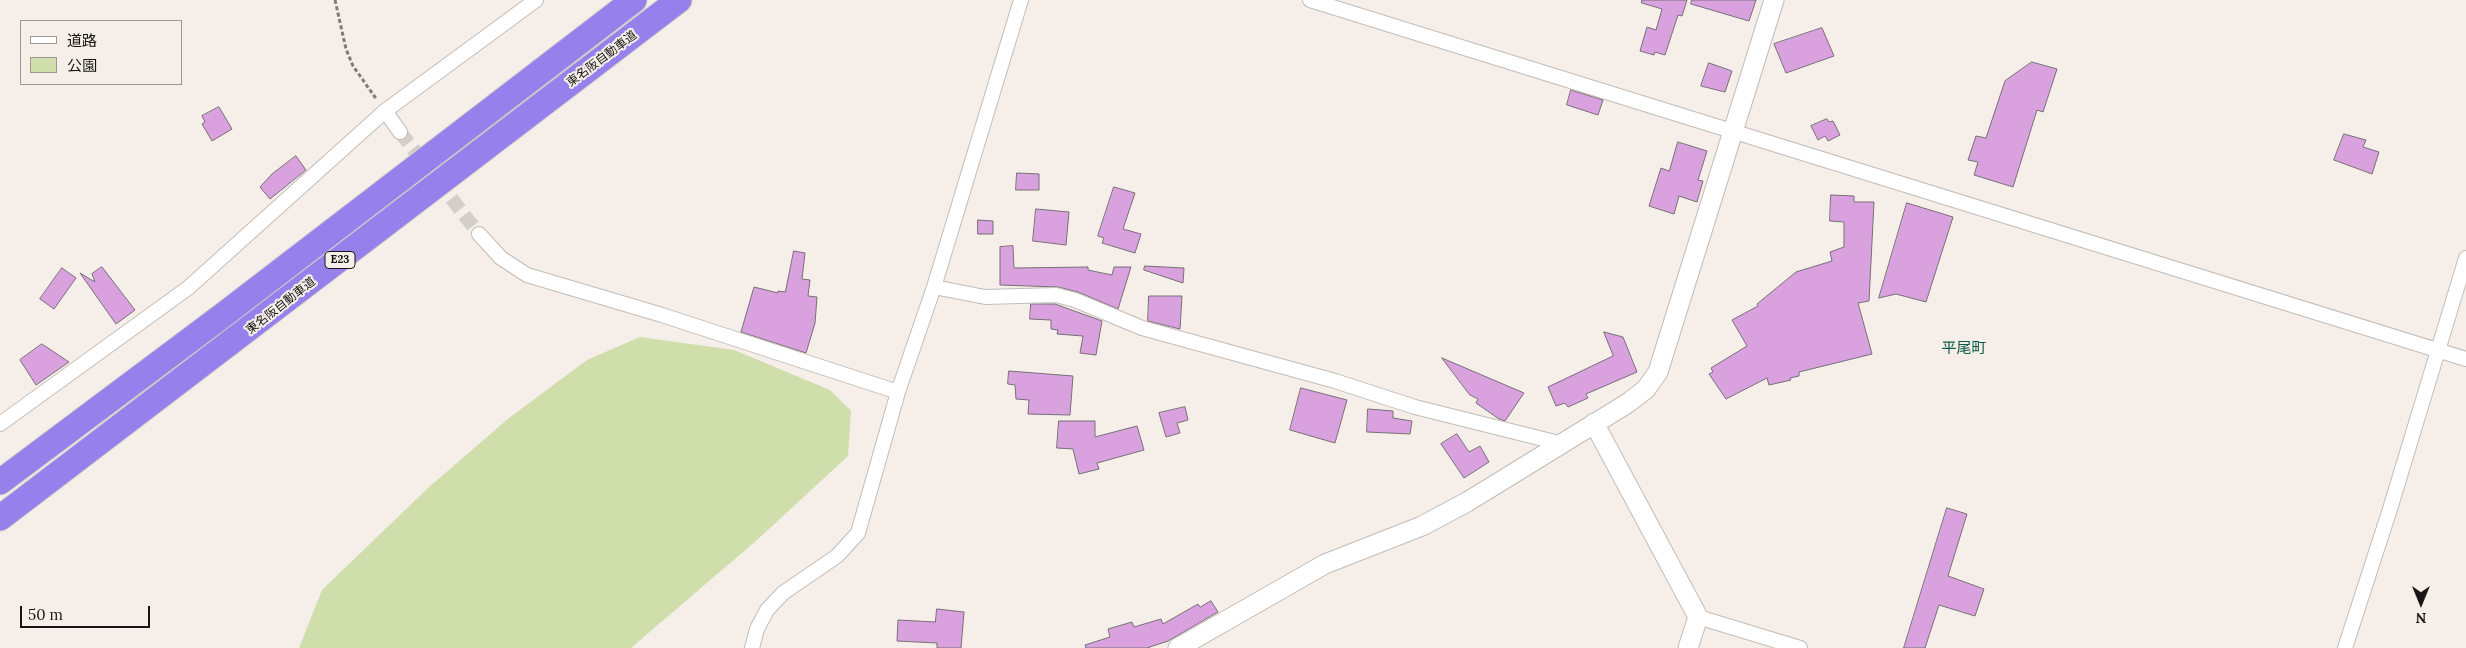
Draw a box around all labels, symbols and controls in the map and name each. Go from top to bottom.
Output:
legend [20,20,182,85]
street label: 東名阪自動車道 [564,28,640,90]
text: 道路 [67,31,97,50]
text: 公園 [67,56,97,75]
road number: E23 [325,252,355,268]
street label: 東名阪自動車道 [243,274,319,338]
district label: 平尾町 [1942,340,1986,358]
north arrow [2396,578,2446,628]
scale bar [22,596,152,628]
text: 50 m [28,605,63,624]
text: N [2416,609,2426,627]

